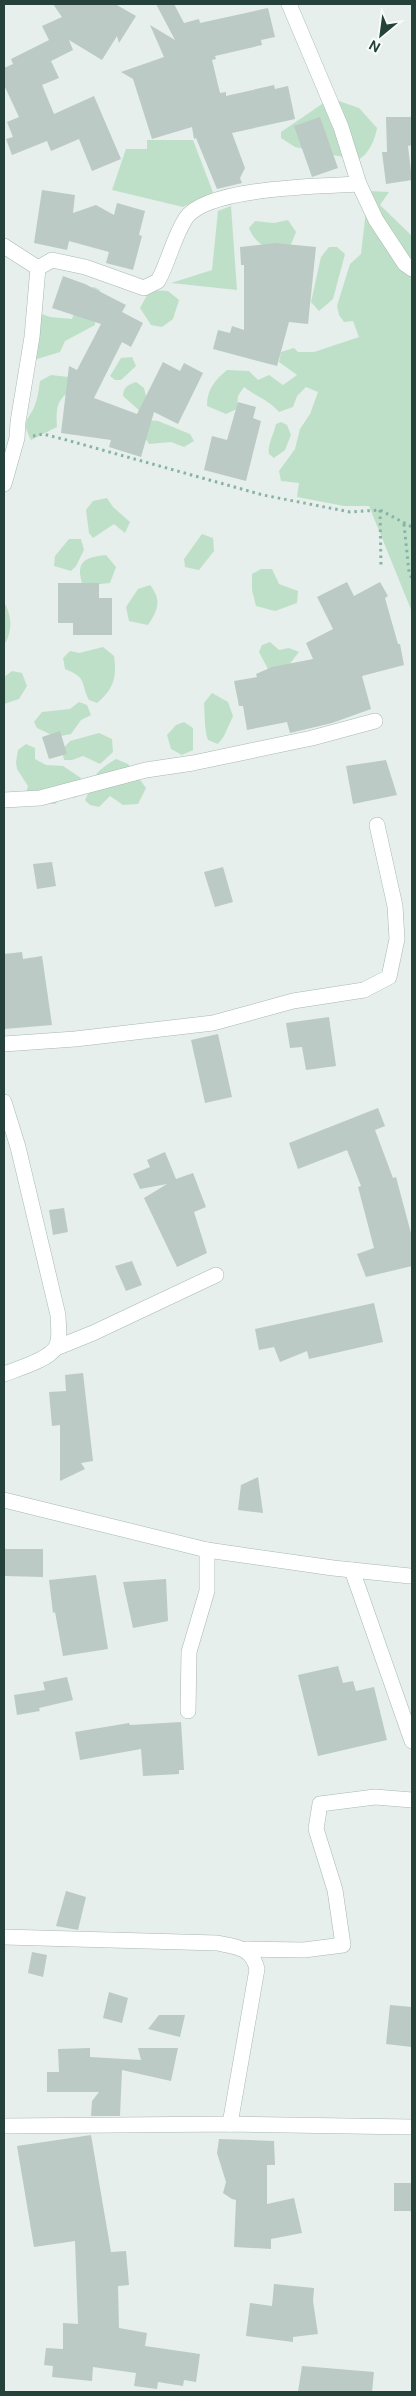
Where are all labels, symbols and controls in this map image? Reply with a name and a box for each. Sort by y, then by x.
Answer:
north arrow [356,10,406,60]
text: N [366,36,384,57]

